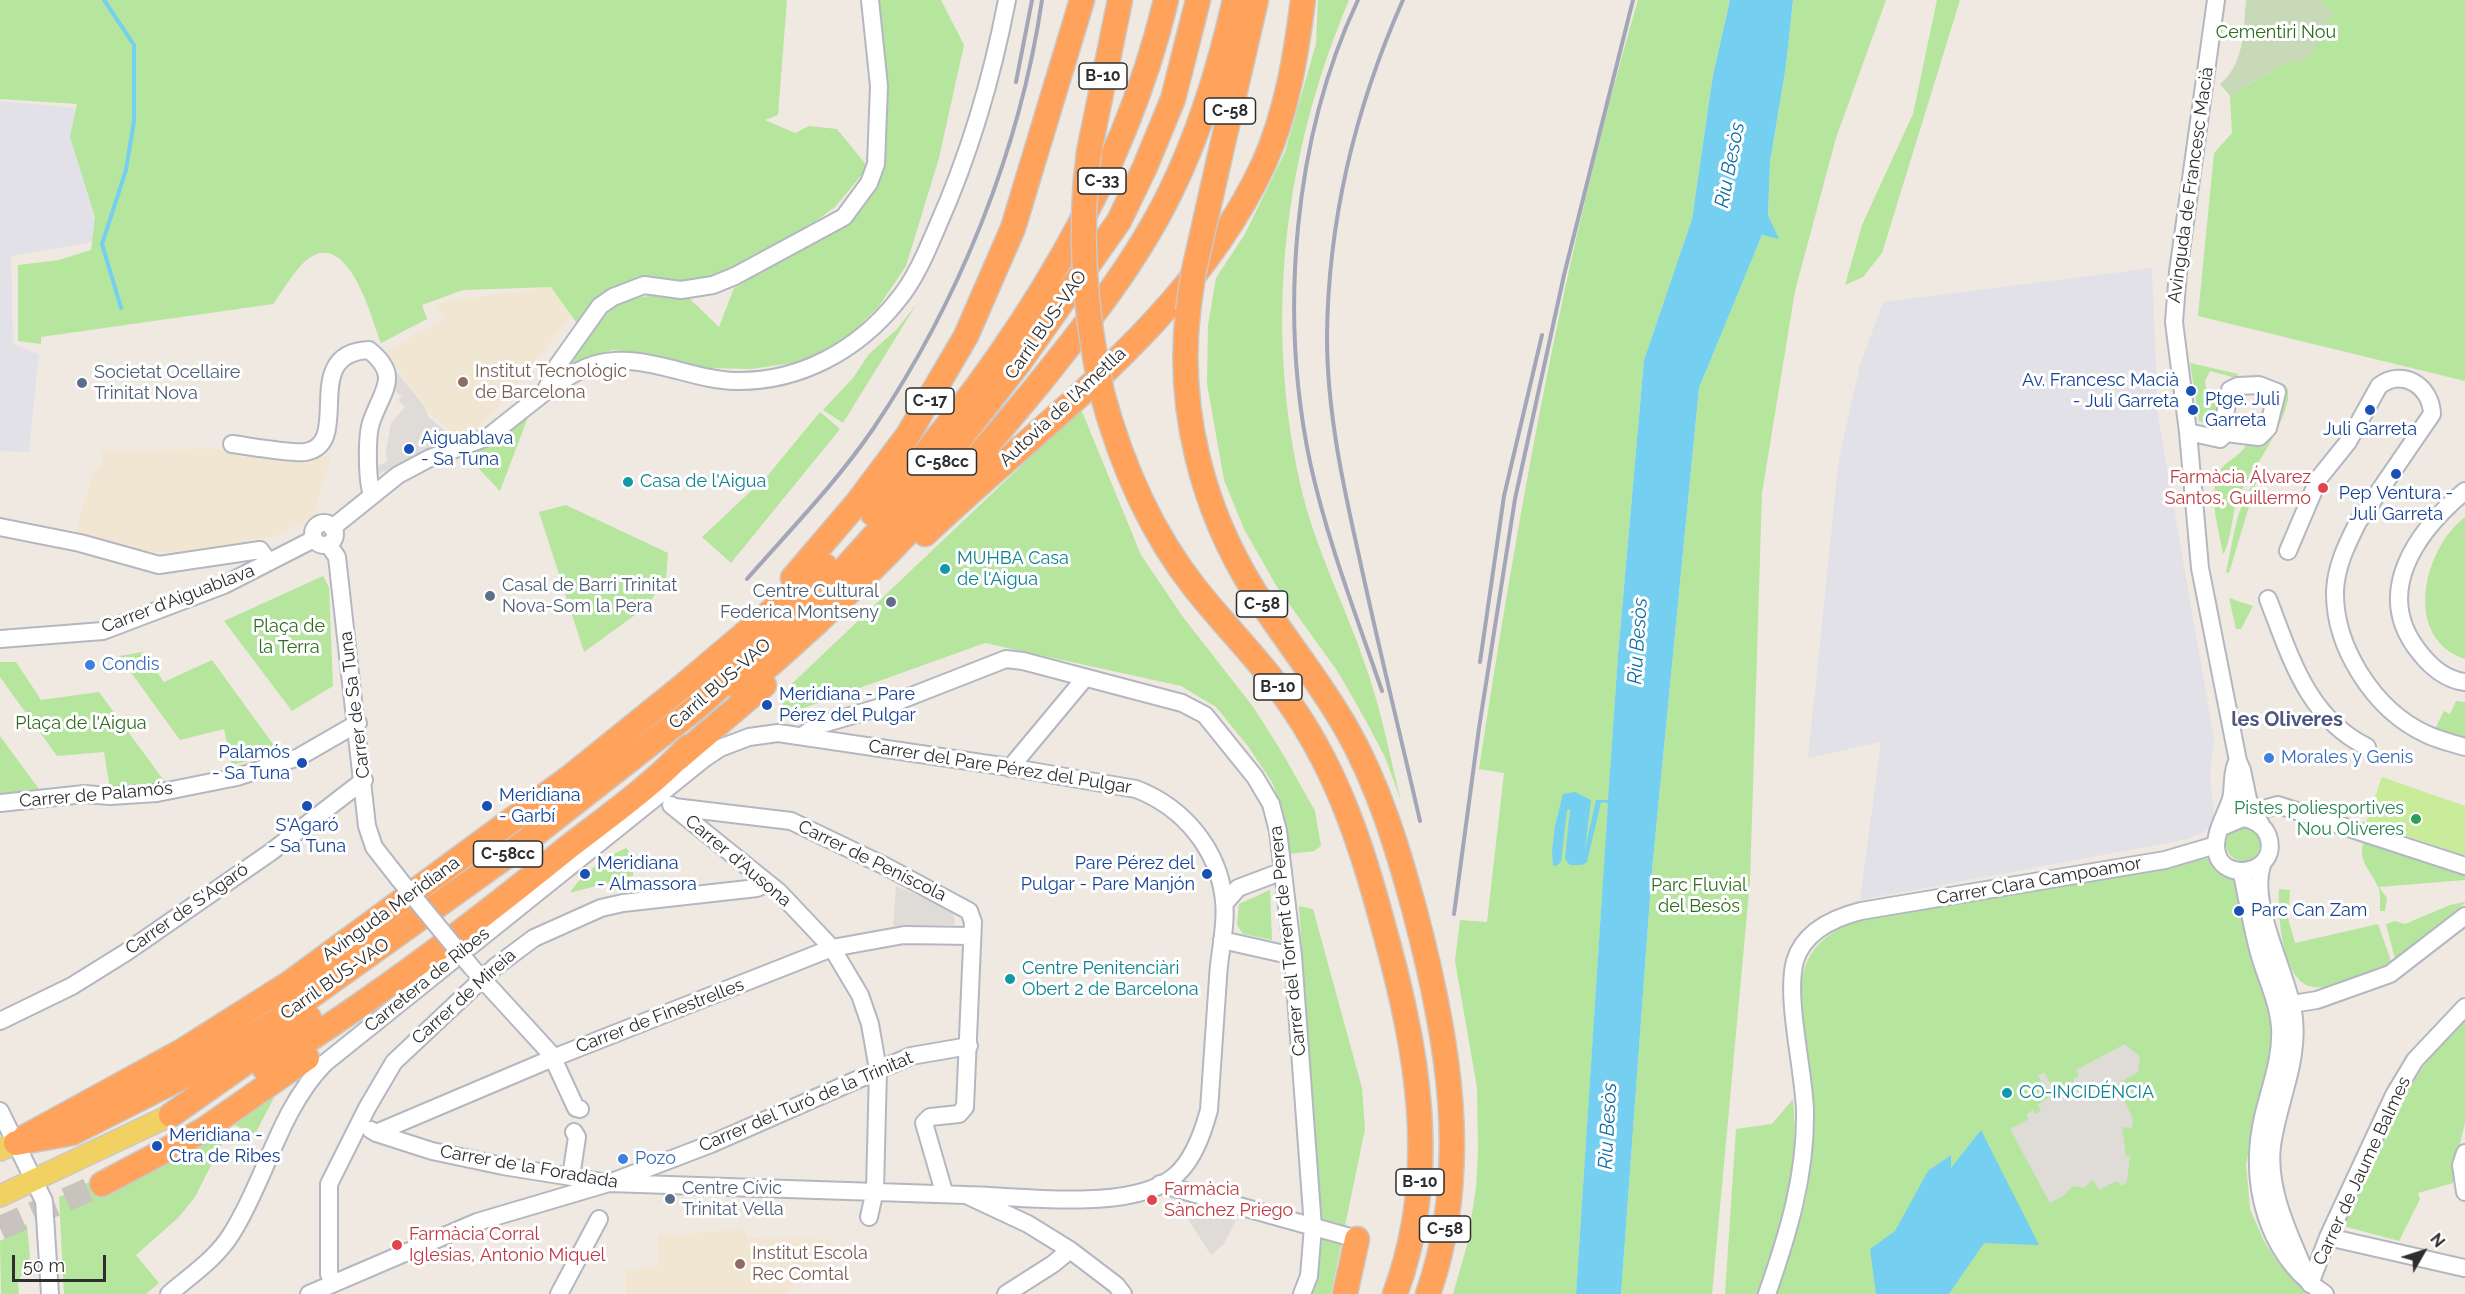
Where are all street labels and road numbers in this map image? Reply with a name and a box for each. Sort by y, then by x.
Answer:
road number: B-10 [1079,63,1127,89]
street label: Avinguda de Francesc Macià [2164,65,2218,305]
road number: C-58 [1204,98,1256,124]
road number: C-33 [1078,168,1126,194]
street label: Carril BUS-VAO [1000,266,1092,384]
street label: Autovia de l'Ametlla [995,343,1131,471]
road number: C-17 [906,388,954,414]
road number: C-58cc [908,449,976,475]
street label: Carrer d'Aiguablava [99,560,257,638]
road number: C-58 [1236,591,1288,617]
street label: Carrer de Sa Tuna [335,630,375,780]
street label: Carril BUS-VAO [665,634,775,734]
road number: B-10 [1254,674,1302,700]
street label: Carrer del Pare Pérez del Pulgar [867,736,1133,798]
street label: Carrer de Palamós [18,778,174,812]
street label: Carrer d'Ausona [681,810,795,912]
street label: Carrer de Peníscola [794,816,950,906]
street label: Carrer del Torrent de Perera [1265,825,1311,1057]
road number: C-58cc [474,841,542,867]
street label: Avinguda Meridiana [318,852,464,966]
street label: Carrer Clara Campoamor [1935,852,2143,910]
street label: Carrer de S'Agaró [121,859,253,959]
street label: Carretera de Ribes [360,923,494,1037]
street label: Carril BUS-VAO [276,933,394,1025]
street label: Carrer de Mireia [408,945,520,1049]
street label: Carrer de Finestrelles [573,974,747,1058]
street label: Carrer del Turó de la Trinitat [696,1047,916,1157]
street label: Carrer de Jaume Balmes [2309,1073,2415,1269]
street label: Carrer de la Foradada [438,1141,620,1193]
road number: B-10 [1396,1169,1444,1195]
road number: C-58 [1420,1216,1470,1242]

